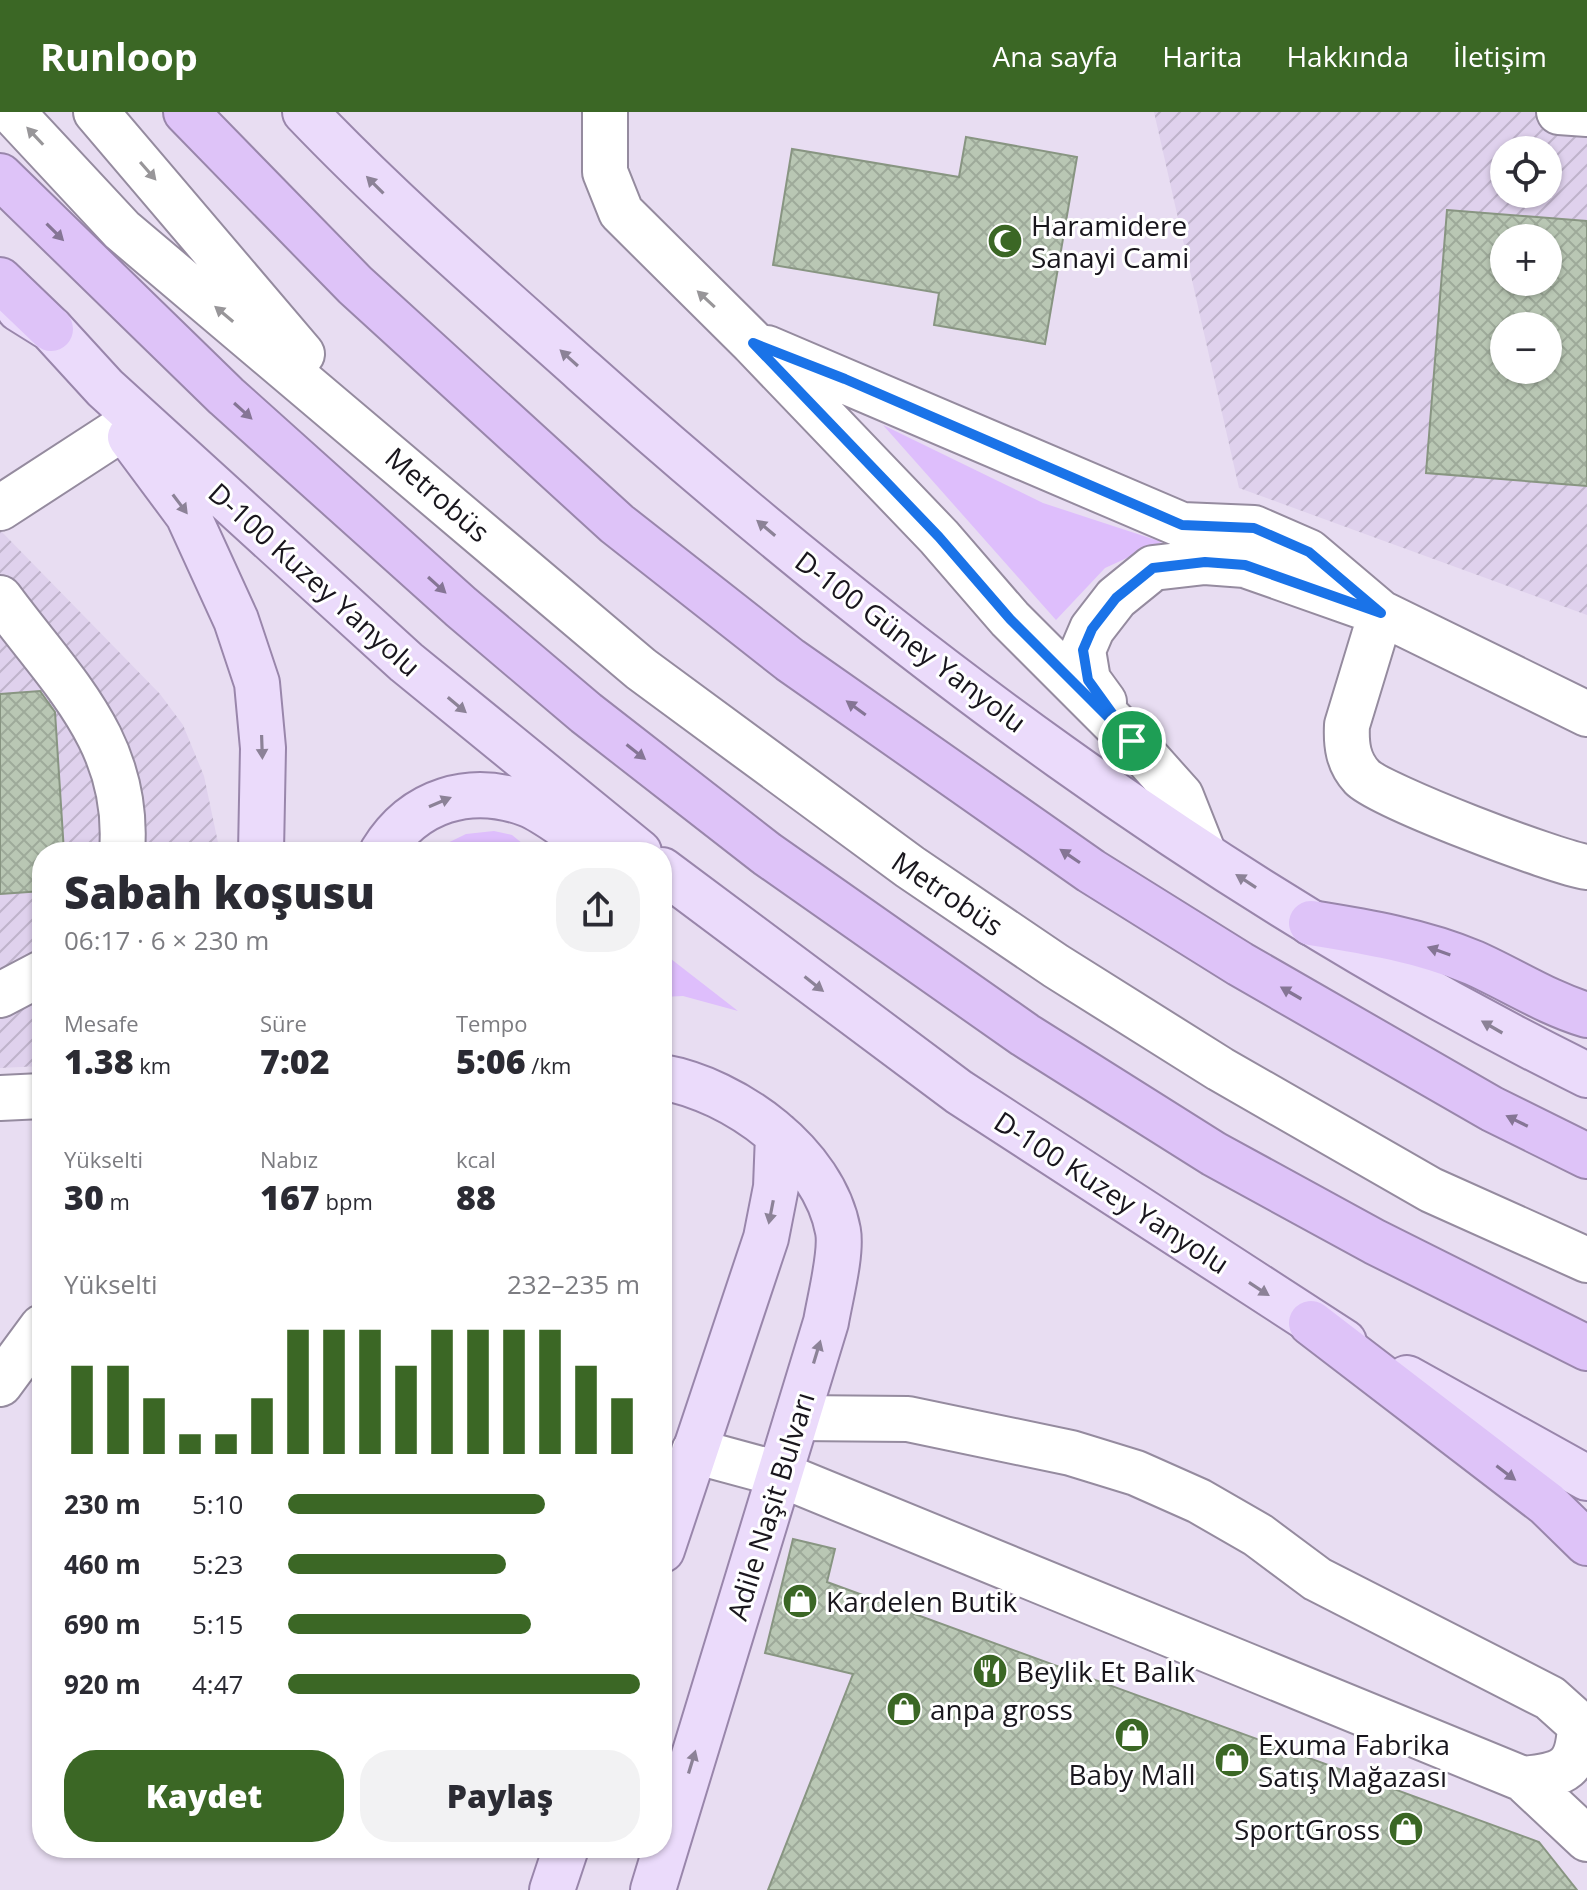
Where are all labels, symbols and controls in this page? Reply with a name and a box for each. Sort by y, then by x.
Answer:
text: Runloop [40,30,198,82]
text: Ana sayfa [993,37,1118,75]
text: Harita [1162,37,1242,75]
text: Hakkında [1286,37,1409,75]
text: İletişim [1453,37,1547,75]
one-way arrow [26,127,44,146]
map controls [1490,136,1562,384]
button: locate [1490,136,1562,208]
one-way arrow [139,160,156,180]
one-way arrow [366,176,385,195]
place label: Haramidere Sanayi Cami [1031,206,1189,276]
one-way arrow [45,222,64,241]
mosque icon: Haramidere Sanayi Cami [986,222,1024,260]
button: + [1490,224,1562,296]
one-way arrow [697,290,716,308]
one-way arrow [214,306,234,323]
button: − [1490,312,1562,384]
one-way arrow [559,350,578,368]
one-way arrow [232,402,252,419]
street label: Metrobüs [378,438,498,550]
street label: D-100 Kuzey Yanyolu [201,474,429,684]
one-way arrow [172,493,188,515]
one-way arrow [756,520,776,537]
street label: D-100 Güney Yanyolu [788,542,1034,740]
one-way arrow [427,575,446,593]
one-way arrow [447,696,467,713]
one-way arrow [846,701,867,716]
pin [1098,707,1166,775]
icon: arrive [1110,719,1154,763]
one-way arrow [256,735,269,760]
one-way arrow [626,743,646,759]
one-way arrow [428,796,452,809]
street label: Metrobüs [885,842,1011,944]
one-way arrow [1059,849,1080,864]
text: Sabah koşusu [64,862,375,922]
button: share [556,868,640,952]
one-way arrow [1235,873,1256,888]
text: 06:17 · 6 × 230 m [64,922,269,958]
one-way arrow [1426,945,1450,957]
one-way arrow [804,975,824,991]
one-way arrow [1280,986,1302,1000]
text: Mesafe [64,1008,139,1038]
text: Süre [260,1008,307,1038]
text: Tempo [456,1008,528,1038]
one-way arrow [1481,1020,1504,1034]
text: 1.38 [64,1038,134,1084]
text: 7:02 [260,1038,330,1084]
text: 5:06 [456,1038,526,1084]
text: km [134,1050,171,1080]
text: /km [526,1050,571,1080]
street label: D-100 Kuzey Yanyolu [987,1102,1237,1282]
one-way arrow [1506,1115,1529,1128]
text: Yükselti [64,1144,143,1174]
text: Nabız [260,1144,318,1174]
text: kcal [456,1144,496,1174]
text: 30 [64,1174,104,1220]
text: 167 [260,1174,320,1220]
text: 88 [456,1174,496,1220]
text: m [104,1186,130,1216]
text: bpm [320,1186,373,1216]
one-way arrow [765,1200,777,1225]
text: Yükselti [64,1266,158,1302]
text: 232–235 m [507,1266,640,1302]
one-way arrow [1249,1281,1270,1296]
one-way arrow [811,1340,824,1364]
street label: Adile Naşit Bulvarı [717,1387,823,1625]
one-way arrow [1496,1464,1516,1480]
text: 230 m [64,1486,141,1522]
text: 5:10 [192,1486,243,1522]
text: 460 m [64,1546,141,1582]
text: 5:23 [192,1546,243,1582]
shop icon: Kardelen Butik [781,1582,819,1620]
place label: Kardelen Butik [826,1582,1018,1620]
text: 690 m [64,1606,141,1642]
text: 5:15 [192,1606,243,1642]
restaurant icon: Beylik Et Balık [971,1652,1009,1690]
place label: Beylik Et Balık [1016,1652,1196,1690]
text: 920 m [64,1666,141,1702]
text: 4:47 [192,1666,243,1702]
shop icon: anpa gross [885,1690,923,1728]
place label: anpa gross [930,1690,1073,1728]
shop icon: Baby Mall [1113,1716,1151,1754]
place label: Exuma Fabrika Satış Mağazası [1258,1725,1450,1795]
shop icon: Exuma Fabrika Satış Mağazası [1213,1741,1251,1779]
one-way arrow [686,1749,699,1773]
button: Kaydet [64,1750,344,1842]
button: Paylaş [360,1750,640,1842]
place label: Baby Mall [1069,1755,1195,1793]
place label: SportGross [1234,1810,1380,1848]
shop icon: SportGross [1387,1810,1425,1848]

